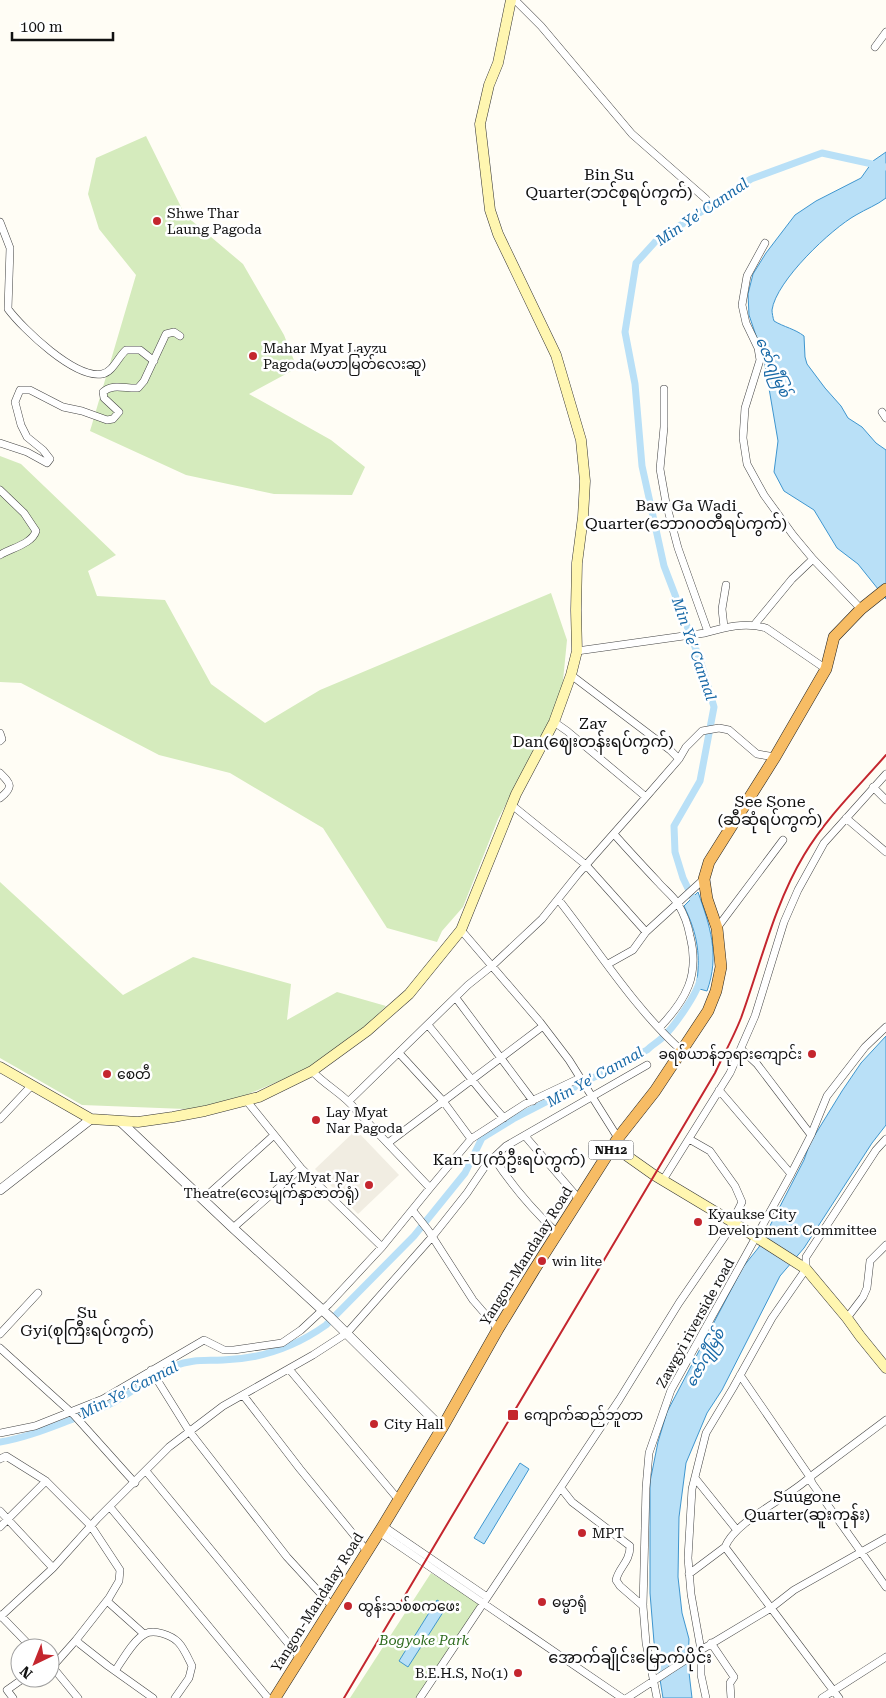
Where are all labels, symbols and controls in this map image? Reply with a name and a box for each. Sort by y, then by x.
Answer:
scale bar [12,10,114,42]
text: 100 m [20,18,63,36]
district label: Bin Su Quarter(ဘင်စုရပ်ကွက်) [526,165,692,207]
water label: Min Ye' Cannal [652,174,752,250]
place label: Shwe Thar Laung Pagoda [167,205,262,237]
marker: Shwe Thar Laung Pagoda [151,215,163,227]
water label: ဇော်ဂျီမြစ် [749,333,797,402]
place label: Mahar Myat Layzu Pagoda(မဟာမြတ်လေးဆူ) [263,340,426,376]
marker: Mahar Myat Layzu Pagoda(မဟာမြတ်လေးဆူ) [247,350,259,362]
district label: Baw Ga Wadi Quarter(ဘောဂ၀တီရပ်ကွက်) [585,496,787,537]
water label: Min Ye' Cannal [668,594,720,703]
district label: Zay Dan(ဈေးတန်းရပ်ကွက်) [512,714,674,755]
district label: See Sone (ဆီဆုံရပ်ကွက်) [718,792,822,834]
water label: Min Ye' Cannal [543,1043,647,1111]
place label: ခရစ်ယာန်ဘုရားကျောင်း [658,1044,802,1066]
marker: ခရစ်ယာန်ဘုရားကျောင်း [806,1048,818,1060]
place label: စေတီ [117,1064,151,1082]
marker: စေတီ [101,1068,113,1080]
place label: Lay Myat Nar Pagoda [326,1104,403,1136]
marker: Lay Myat Nar Pagoda [310,1114,322,1126]
road number: NH12 [588,1140,634,1160]
district label: Kan-U(ကံဦးရပ်ကွက်) [433,1148,585,1173]
place label: Lay Myat Nar Theatre(လေးမျက်နှာဇာတ်ရုံ) [183,1169,359,1205]
marker: Lay Myat Nar Theatre(လေးမျက်နှာဇာတ်ရုံ) [363,1179,375,1191]
street label: Yangon-Mandalay Road [477,1184,575,1328]
place label: Kyaukse City Development Committee [708,1206,877,1238]
marker: Kyaukse City Development Committee [692,1216,704,1228]
place label: win lite [552,1253,602,1269]
marker: win lite [536,1255,548,1267]
street label: Zawgyi riverside road [653,1256,737,1390]
district label: Su Gyi(စုကြီးရပ်ကွက်) [20,1303,154,1345]
water label: ဇော်ဂျီမြစ် [680,1323,732,1392]
water label: Min Ye' Cannal [76,1357,181,1423]
place label: ကျောက်ဆည်ဘူတာ [524,1405,643,1427]
marker: ကျောက်ဆည်ဘူတာ [506,1408,520,1422]
place label: City Hall [384,1416,444,1432]
marker: City Hall [368,1418,380,1430]
district label: Suugone Quarter(ဆူးကုန်း) [744,1487,870,1529]
place label: MPT [592,1525,624,1541]
marker: MPT [576,1527,588,1539]
street label: Yangon-Mandalay Road [268,1530,366,1674]
place label: ဓမ္မာရုံ [552,1594,587,1614]
place label: ထွန်းသစ်စကဖေး [358,1596,460,1618]
marker: ဓမ္မာရုံ [536,1596,548,1608]
marker: ထွန်းသစ်စကဖေး [342,1600,354,1612]
park label: Bogyoke Park [378,1632,469,1648]
north arrow [10,1638,60,1688]
district label: အောက်ချိုင်းမြောက်ပိုင်း [548,1646,712,1672]
text: N [17,1663,36,1682]
place label: B.E.H.S, No(1) [415,1665,508,1681]
marker: B.E.H.S, No(1) [512,1667,524,1679]

